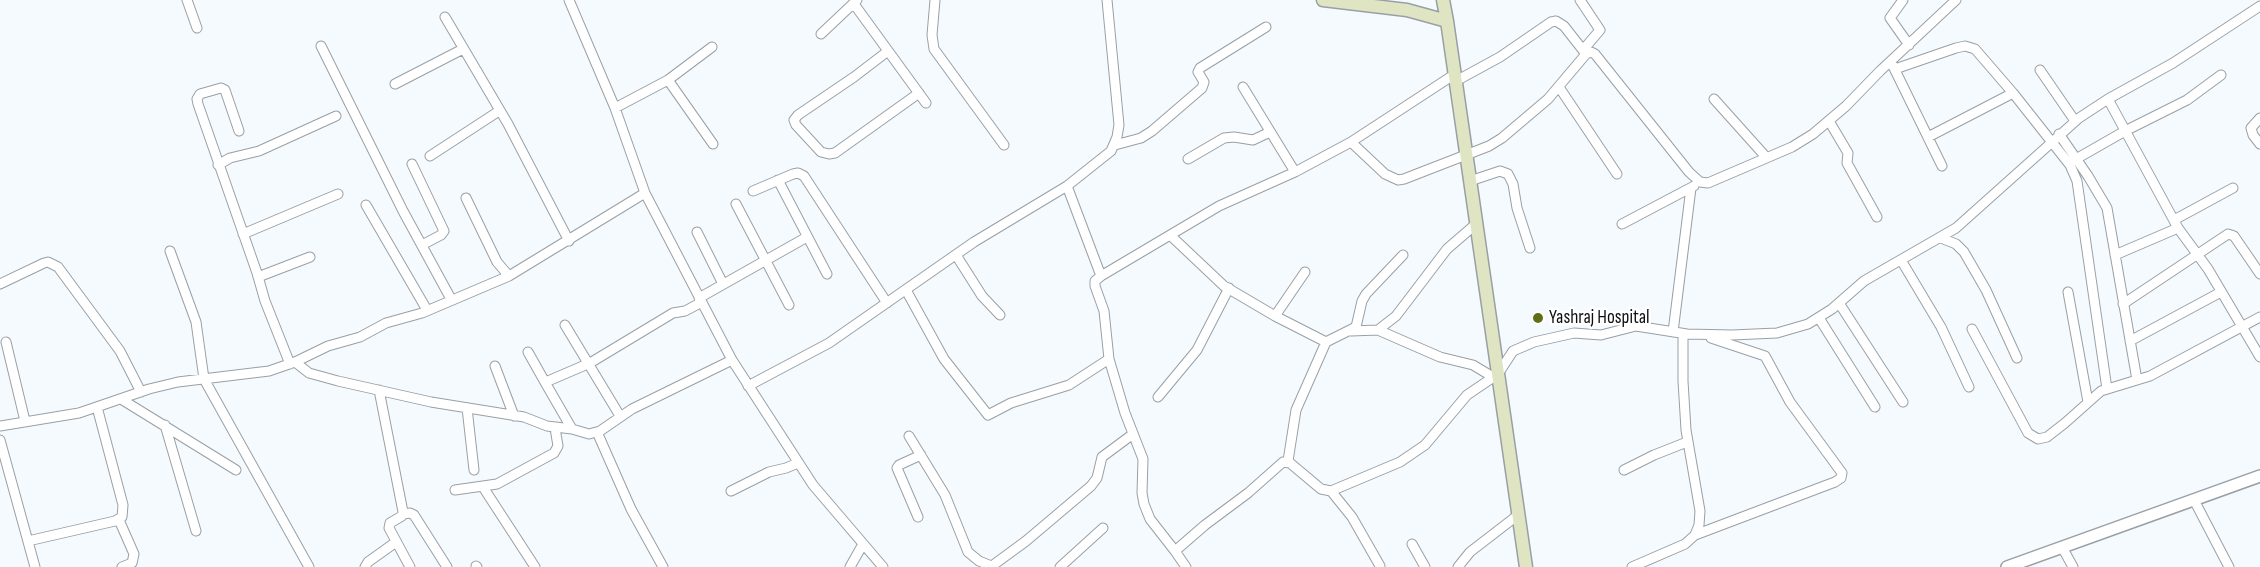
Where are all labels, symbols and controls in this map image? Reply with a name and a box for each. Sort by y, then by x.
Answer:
place label: Yashraj Hospital [1549,307,1650,329]
marker: Yashraj Hospital [1531,311,1545,325]

